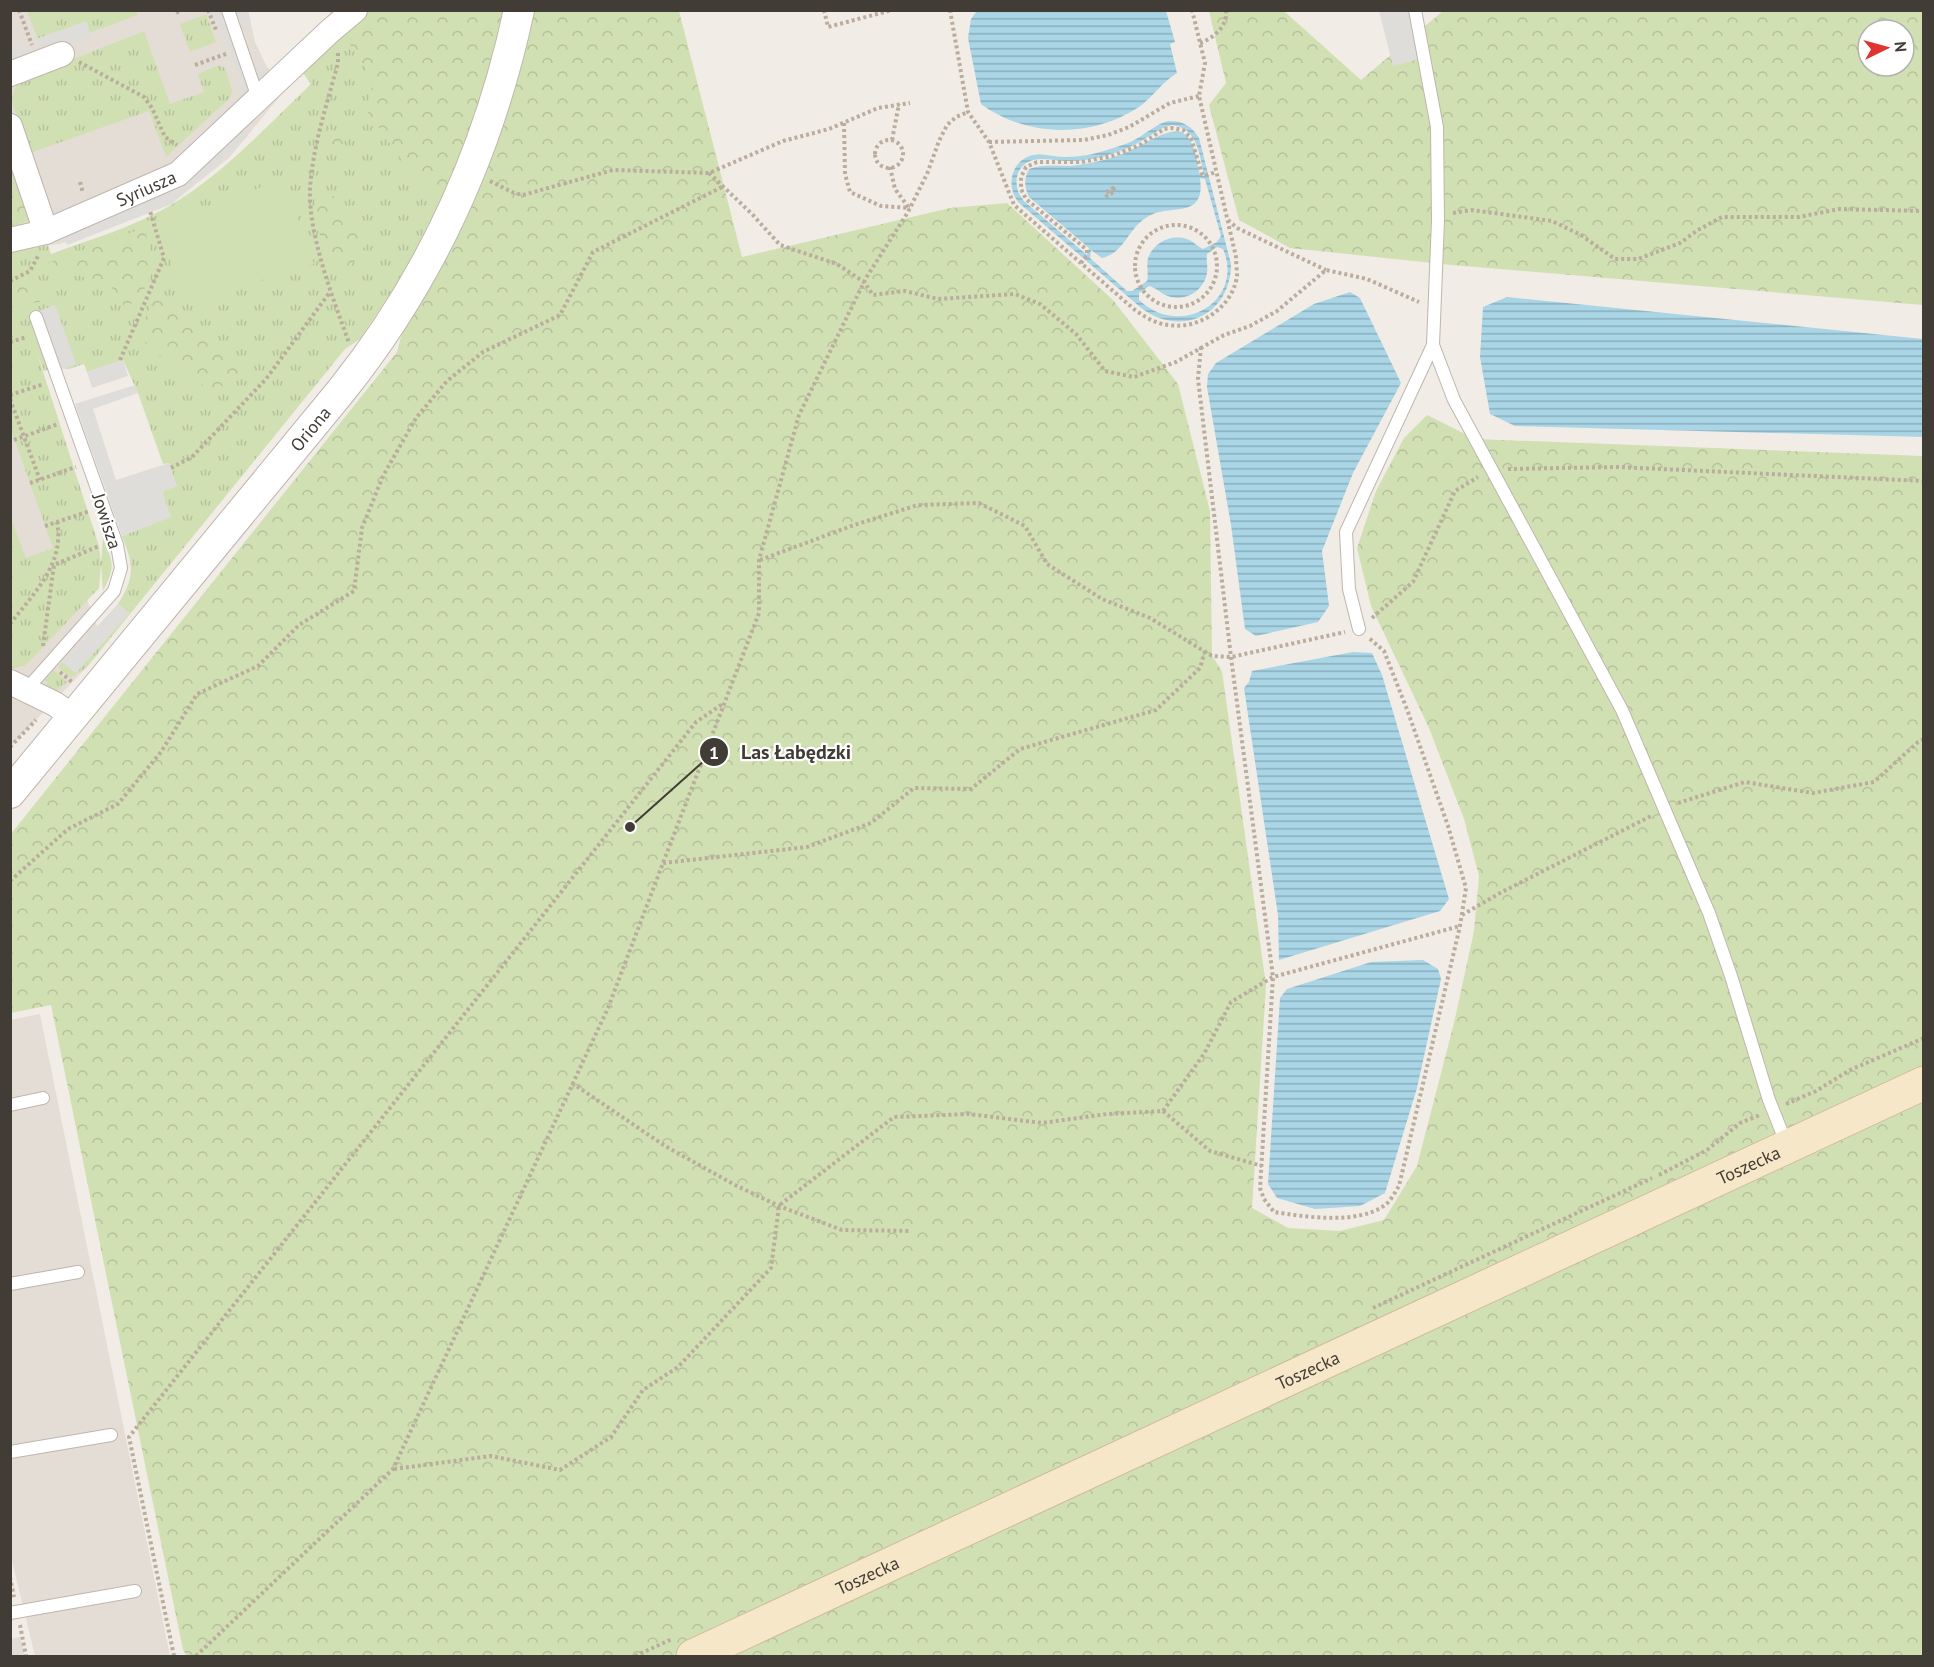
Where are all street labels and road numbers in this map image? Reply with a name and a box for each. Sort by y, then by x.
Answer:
street label: Syriusza [112,165,179,211]
street label: Oriona [285,401,335,456]
street label: Jowisza [87,489,127,552]
street label: Toszecka [1713,1140,1784,1189]
street label: Toszecka [1272,1345,1343,1395]
street label: Toszecka [832,1550,902,1600]

